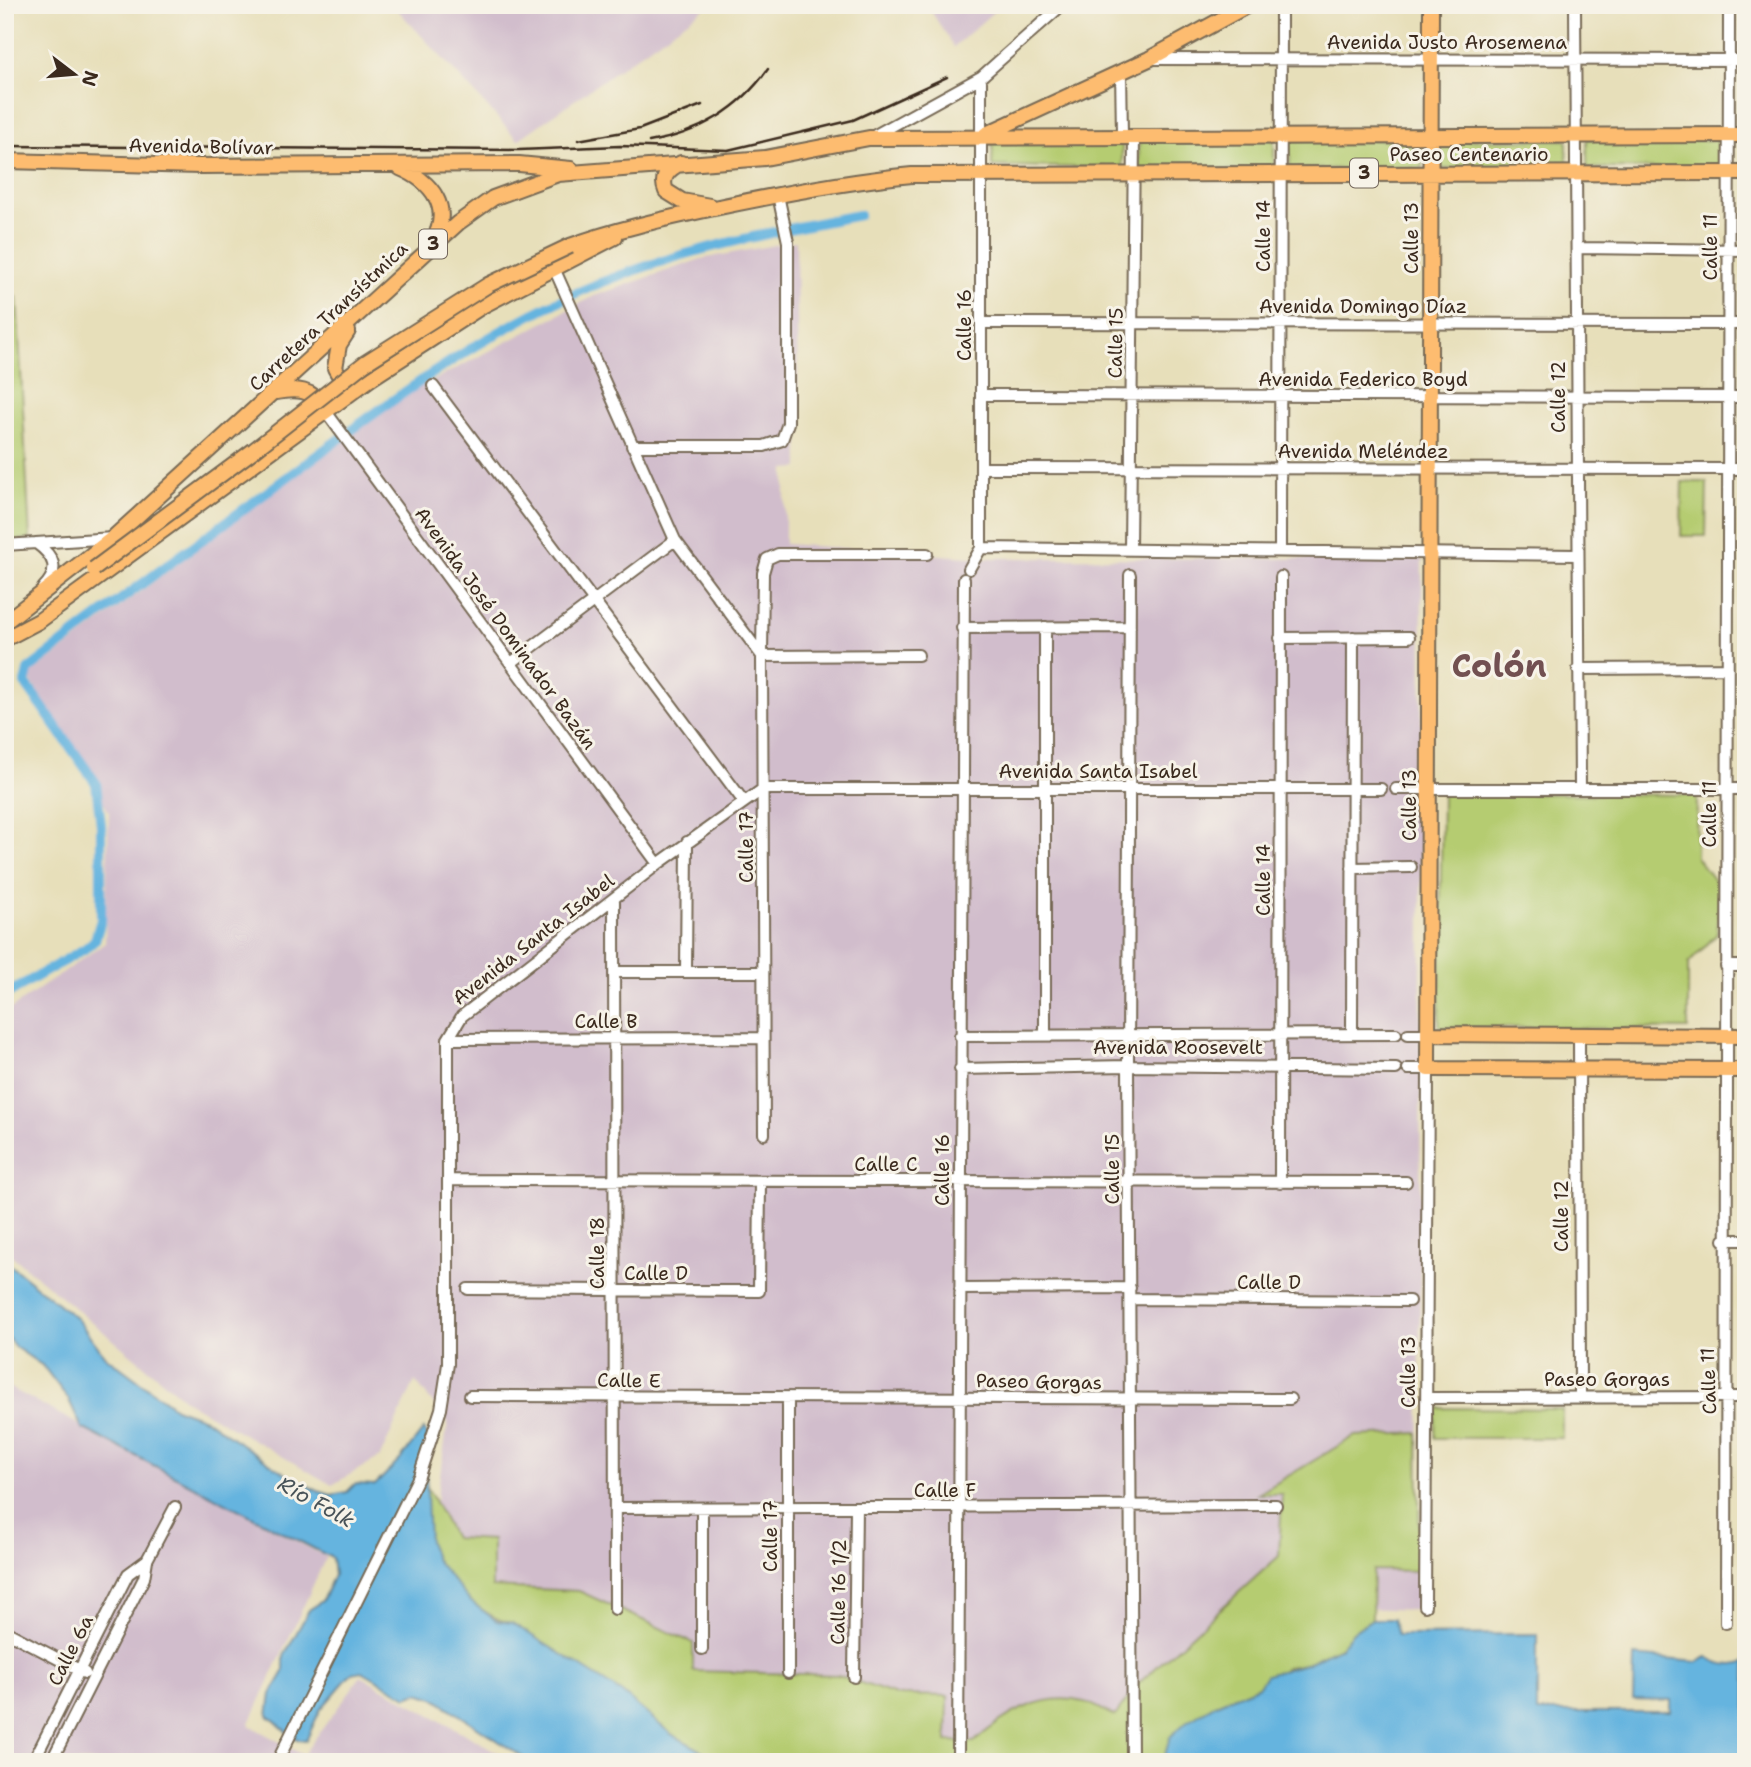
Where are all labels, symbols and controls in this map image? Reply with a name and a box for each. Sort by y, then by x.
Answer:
street label: Avenida Justo Arosemena [1327,30,1567,55]
north arrow [38,38,108,108]
text: N [76,68,104,89]
street label: Avenida Bolívar [128,133,273,160]
street label: Paseo Centenario [1389,142,1549,167]
road number: 3 [1350,158,1378,188]
street label: Calle 14 [1251,200,1276,272]
street label: Calle 13 [1399,202,1424,274]
street label: Calle 11 [1698,214,1723,280]
road number: 3 [419,230,447,258]
street label: Carretera Transístmica [244,236,413,397]
street label: Calle 16 [952,289,977,361]
street label: Avenida Domingo Díaz [1259,294,1467,319]
street label: Calle 15 [1102,307,1129,379]
street label: Calle 12 [1546,361,1571,433]
street label: Avenida Federico Boyd [1258,367,1468,392]
street label: Avenida Meléndez [1277,439,1449,464]
street label: Avenida José Dominador Bazán [409,502,602,755]
district label: Colón [1451,643,1547,688]
street label: Avenida Santa Isabel [998,759,1198,784]
street label: Calle 13 [1397,769,1422,841]
street label: Calle 11 [1697,781,1722,847]
street label: Calle 17 [734,811,759,883]
street label: Calle 14 [1251,844,1276,916]
street label: Avenida Santa Isabel [447,868,620,1011]
street label: Calle B [575,1009,637,1034]
street label: Avenida Roosevelt [1093,1035,1263,1060]
street label: Calle 16 [930,1134,955,1206]
street label: Calle 15 [1100,1134,1125,1204]
street label: Calle C [854,1152,918,1177]
street label: Calle 12 [1549,1180,1574,1252]
street label: Calle 18 [585,1217,610,1289]
street label: Calle D [624,1261,688,1286]
street label: Calle D [1237,1270,1301,1295]
street label: Calle 13 [1396,1336,1421,1408]
street label: Calle 11 [1695,1347,1722,1415]
street label: Calle E [597,1367,661,1394]
street label: Paseo Gorgas [1544,1367,1670,1392]
street label: Paseo Gorgas [976,1368,1102,1395]
water label: Río Folk [273,1470,359,1534]
street label: Calle F [914,1478,976,1503]
street label: Calle 17 [758,1500,783,1572]
street label: Calle 16 1/2 [825,1539,852,1645]
street label: Calle 6a [42,1610,99,1690]

